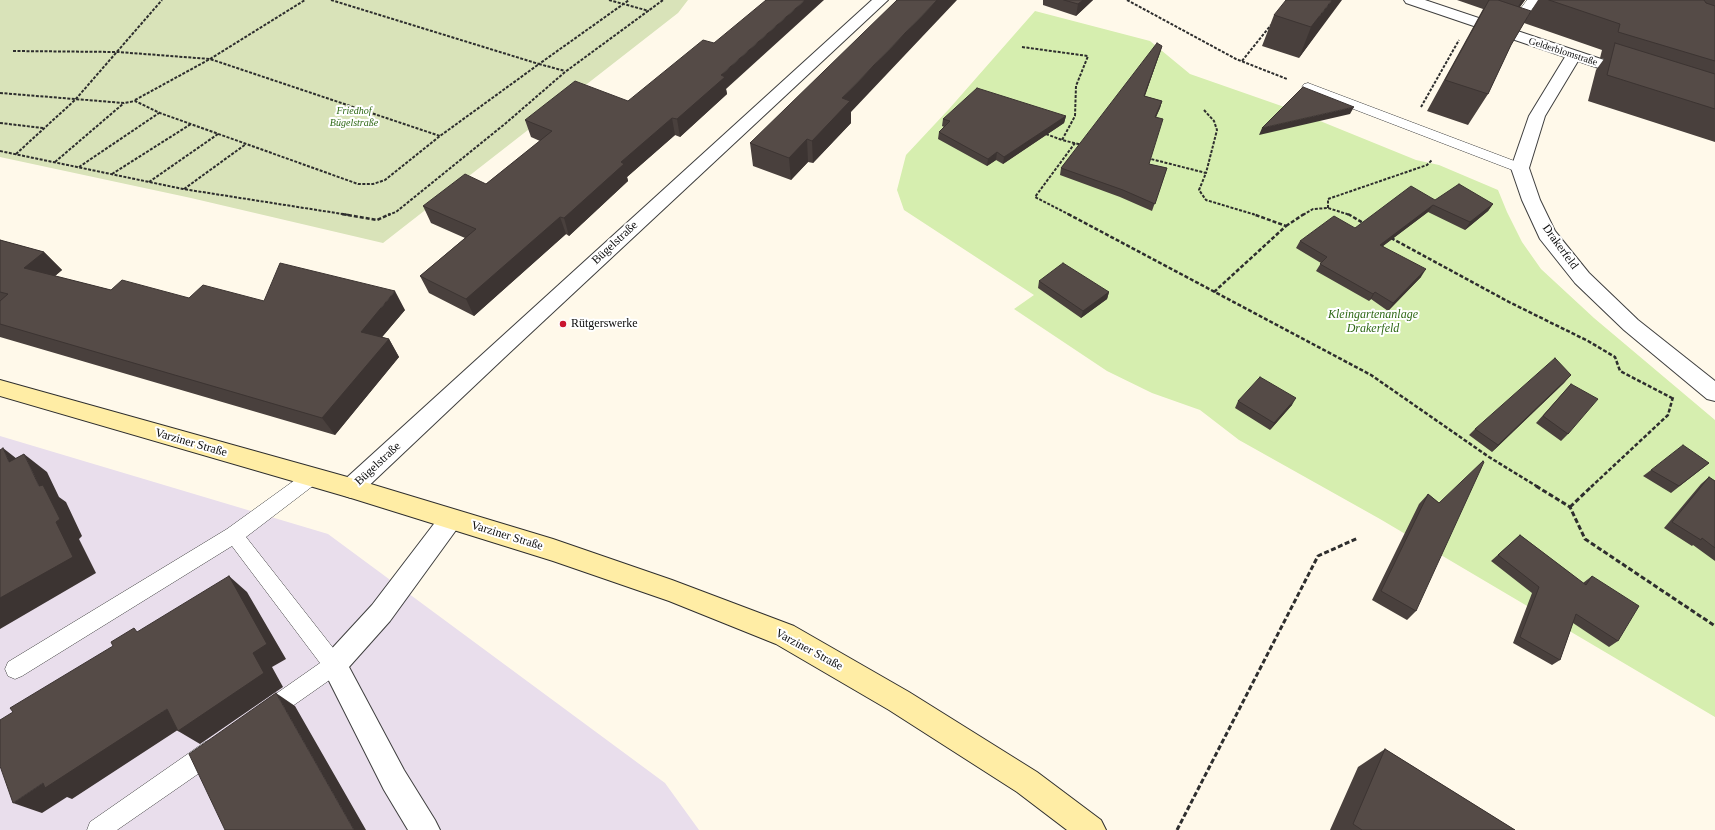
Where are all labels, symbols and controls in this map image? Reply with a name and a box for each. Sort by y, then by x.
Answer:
street label: Gelderblomstraße [1527,35,1599,69]
park label: Friedhof Bügelstraße [330,105,378,128]
street label: Bügelstraße [589,218,641,268]
street label: Drakerfeld [1539,222,1581,272]
park label: Kleingartenanlage Drakerfeld [1328,308,1418,336]
place label: Rütgerswerke [571,317,638,331]
marker: Rütgerswerke [558,319,568,329]
street label: Varziner Straße [153,426,229,460]
street label: Bügelstraße [352,439,404,489]
street label: Varziner Straße [469,518,545,554]
street label: Varziner Straße [773,626,845,674]

